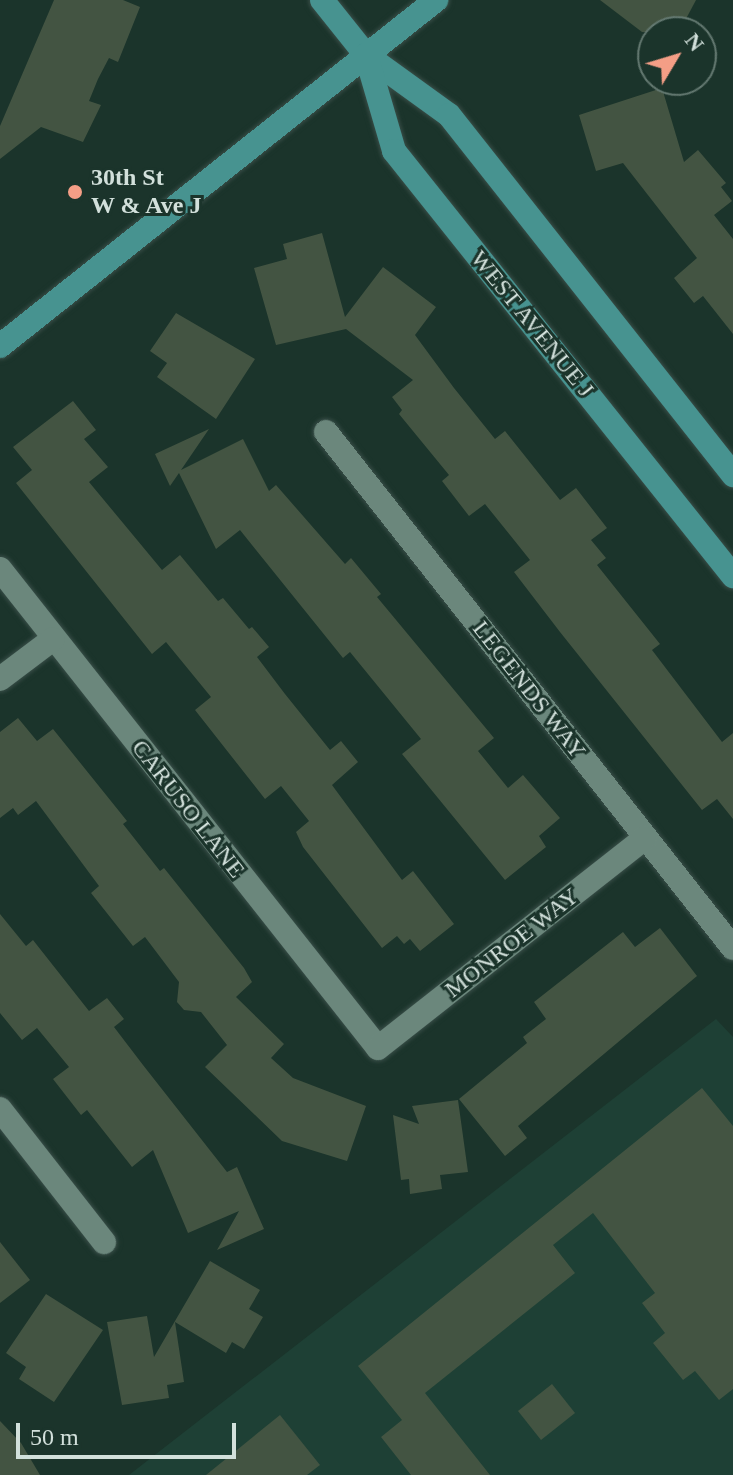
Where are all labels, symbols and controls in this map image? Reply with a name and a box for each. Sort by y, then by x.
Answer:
north arrow [637,16,717,96]
text: N [680,28,709,56]
place label: 30th St W & Ave J [91,164,203,220]
marker: 30th St W & Ave J [66,183,84,201]
street label: WEST AVENUE J [463,244,601,404]
street label: LEGENDS WAY [466,615,592,765]
street label: CARUSO LANE [125,734,251,884]
street label: MONROE WAY [439,882,585,1004]
scale bar [20,1407,240,1457]
text: 50 m [30,1424,79,1450]

